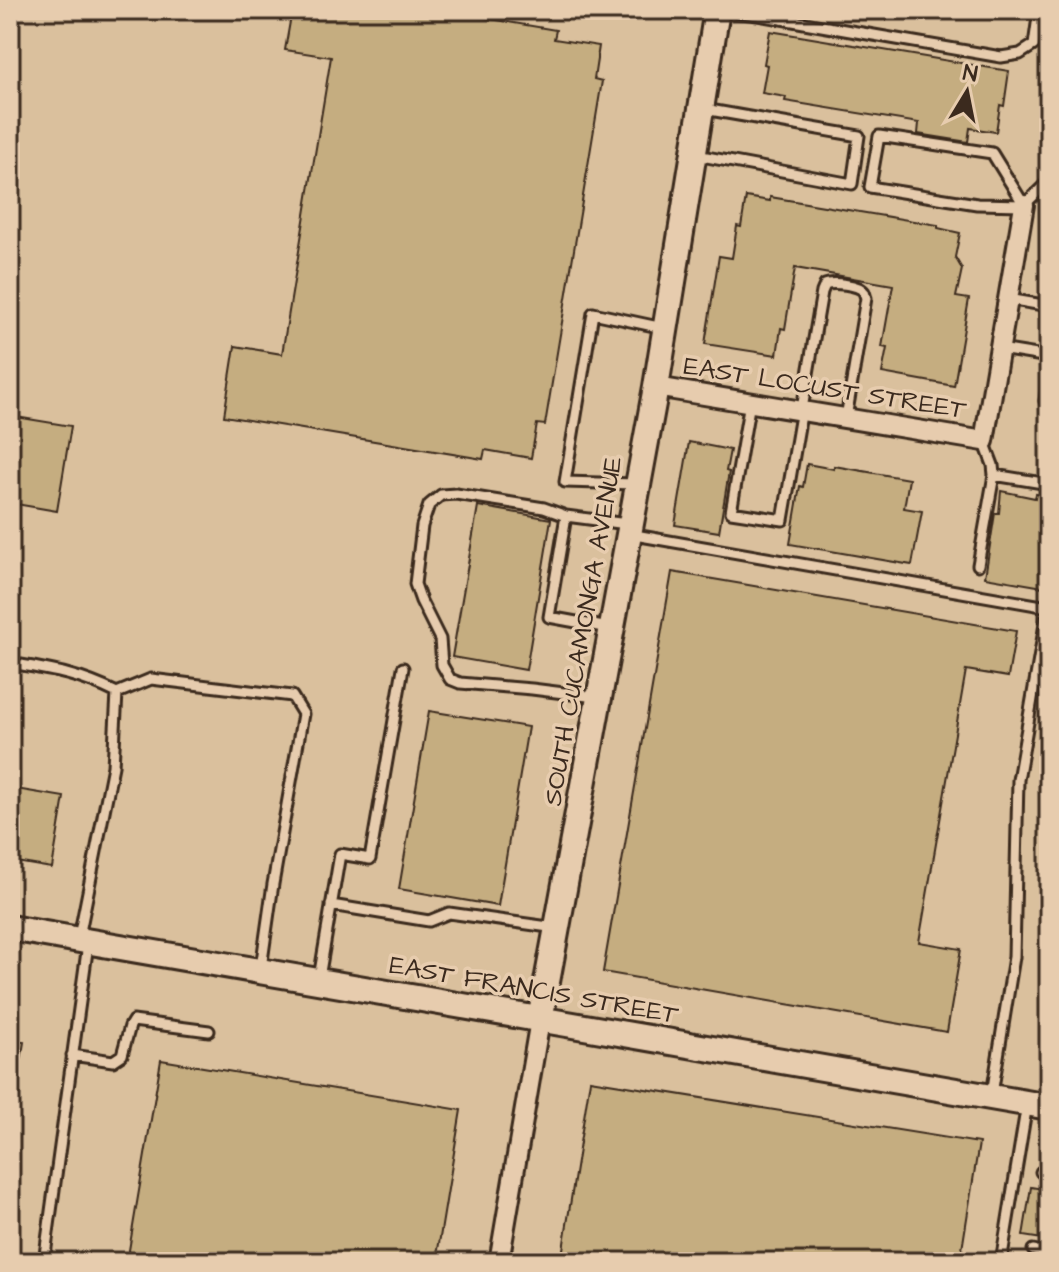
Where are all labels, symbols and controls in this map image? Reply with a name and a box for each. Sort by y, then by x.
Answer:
north arrow [927,52,1007,132]
text: N [961,57,980,90]
street label: EAST LOCUST STREET [681,348,970,428]
street label: SOUTH CUCAMONGA AVENUE [535,454,631,808]
street label: EAST FRANCIS STREET [387,947,682,1033]

